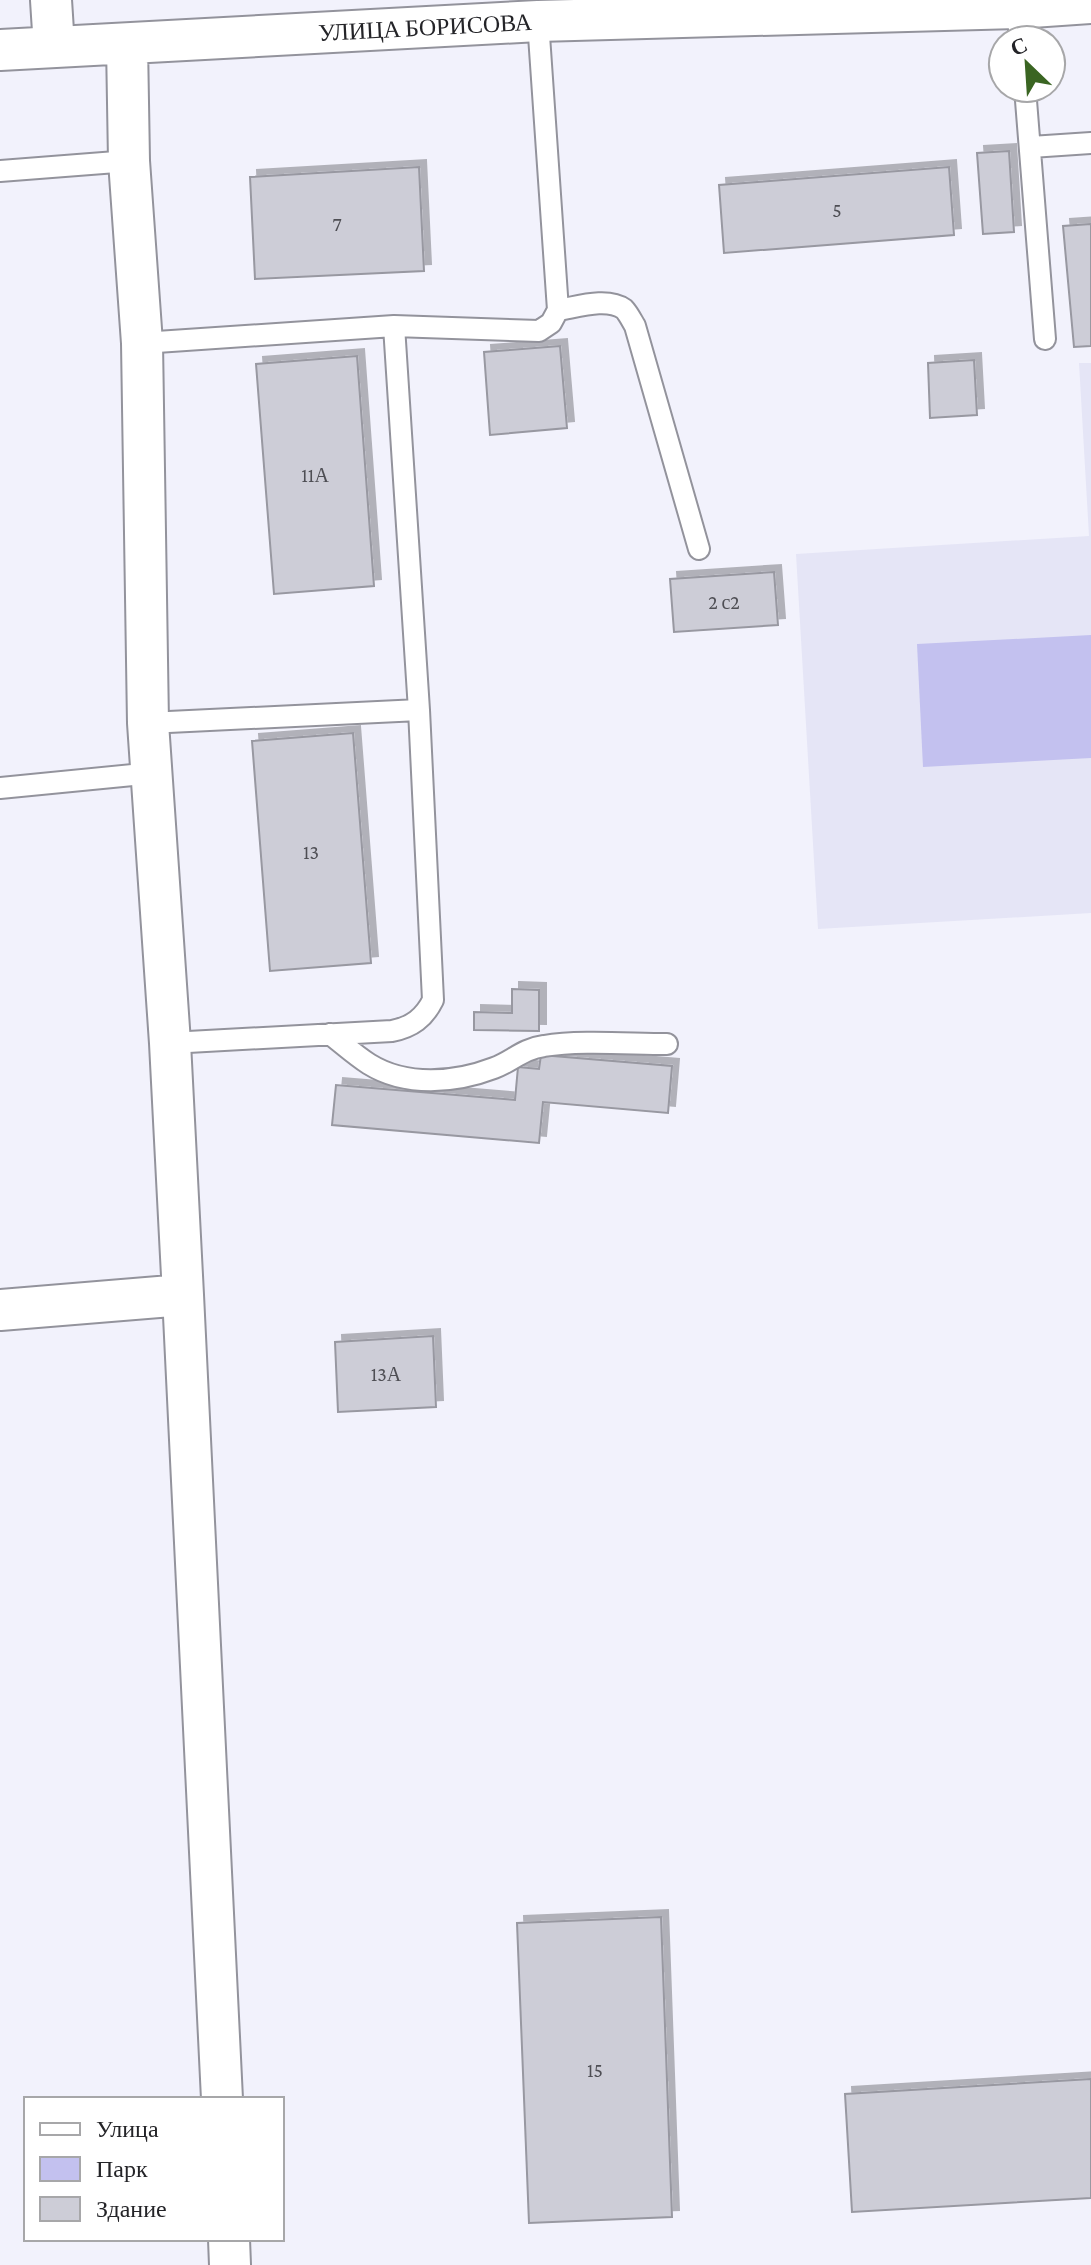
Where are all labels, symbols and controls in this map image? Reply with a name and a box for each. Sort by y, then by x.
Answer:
street label: УЛИЦА БОРИСОВА [318,8,533,46]
north arrow [987,24,1067,104]
text: С [1006,32,1031,61]
house number: 5 [832,199,842,221]
house number: 7 [332,213,342,235]
house number: 11А [301,464,329,486]
house number: 2 с2 [708,591,740,613]
house number: 13 [303,841,319,863]
house number: 13А [371,1363,402,1385]
house number: 15 [587,2059,603,2081]
legend [24,2097,284,2241]
text: Улица [96,2115,159,2142]
text: Парк [96,2155,148,2182]
text: Здание [96,2195,167,2222]

